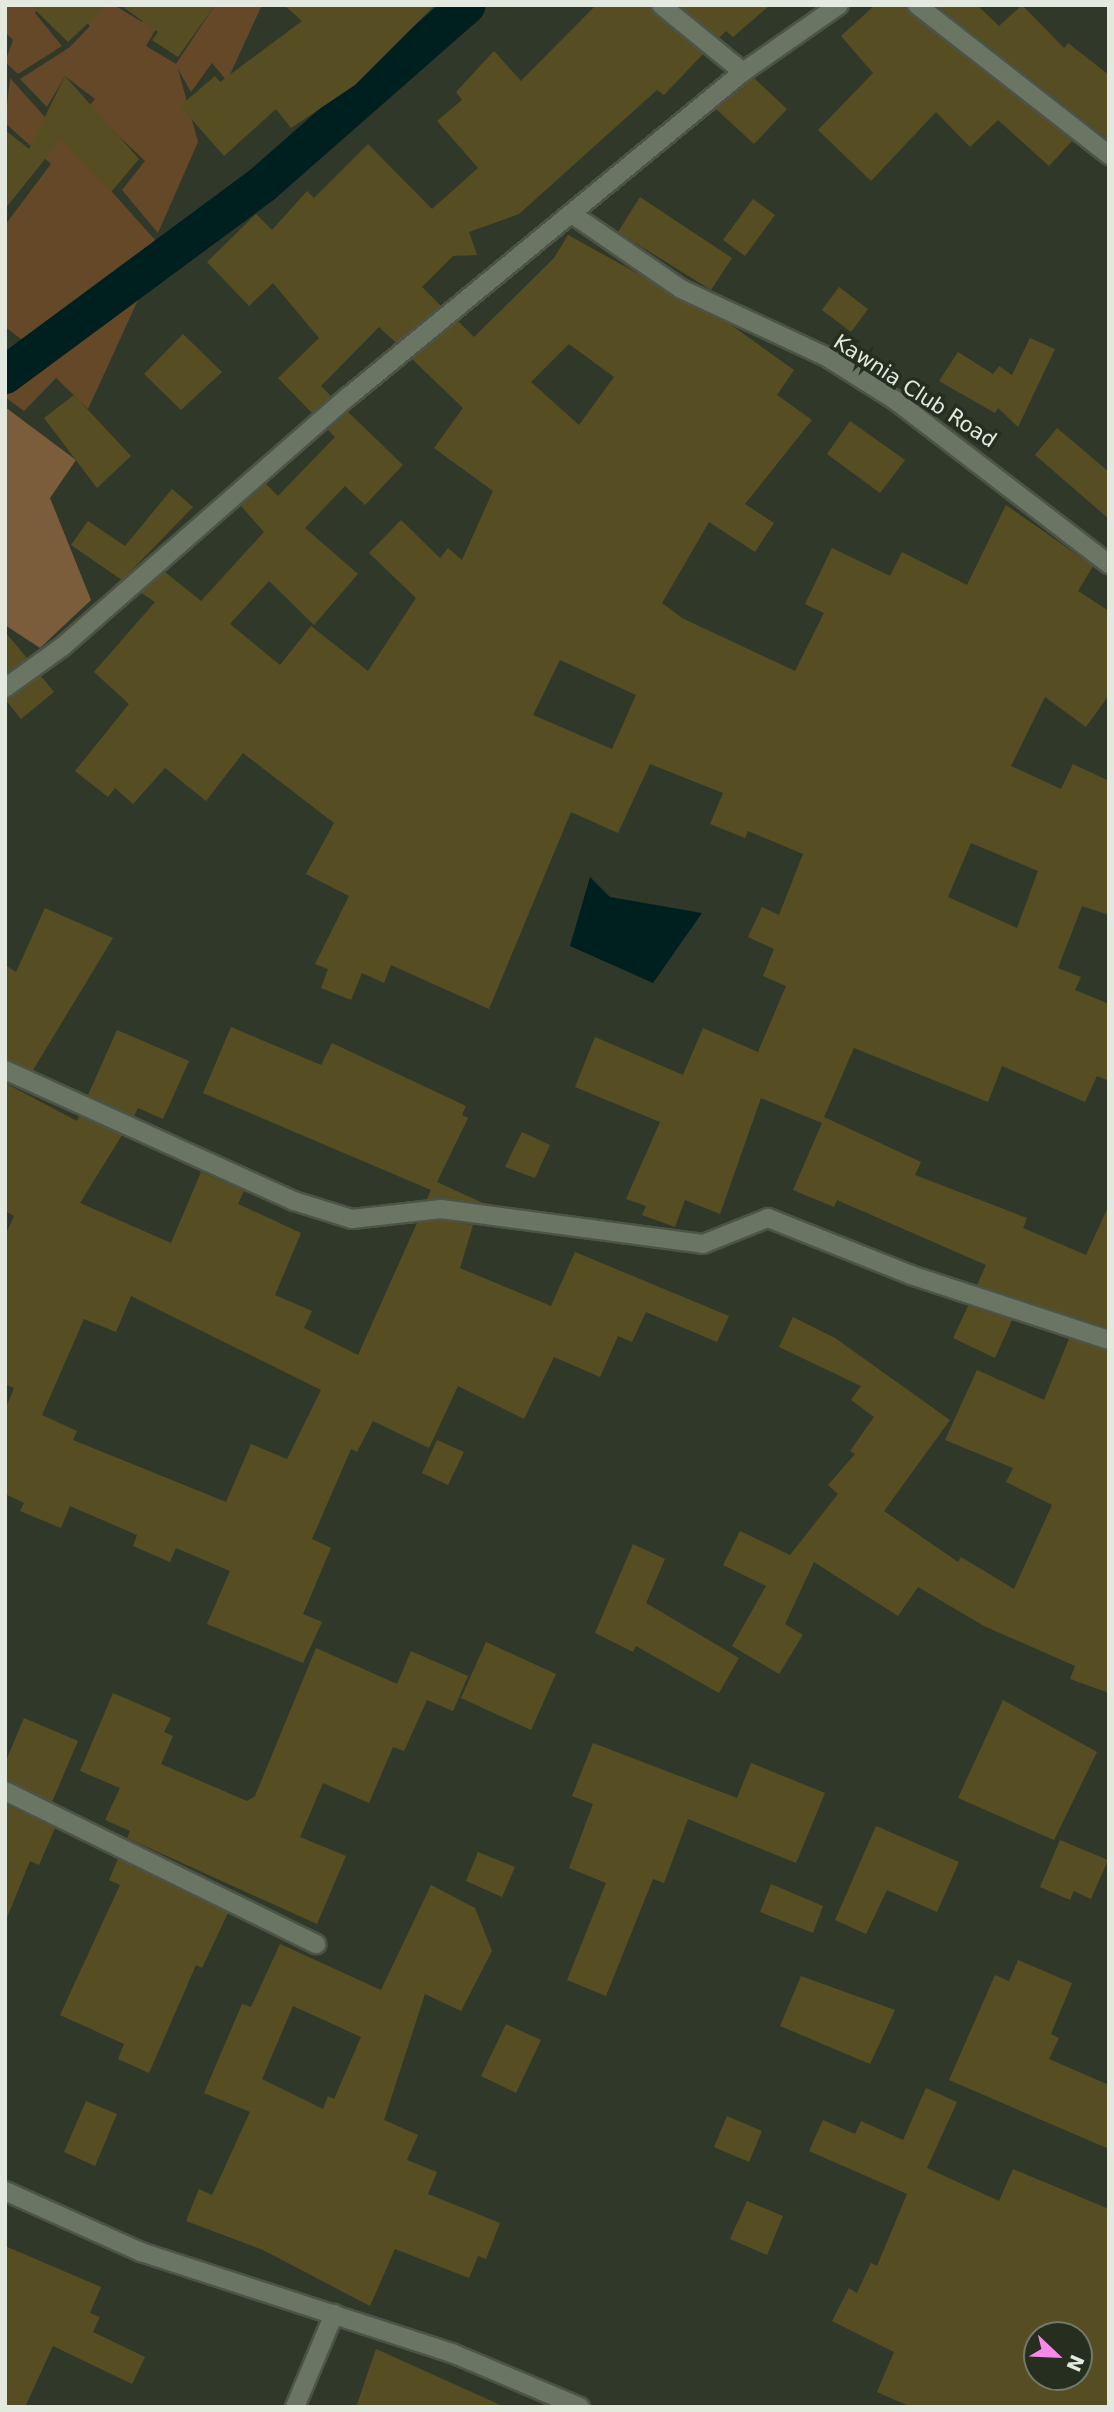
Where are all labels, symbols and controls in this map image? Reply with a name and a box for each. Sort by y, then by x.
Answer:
street label: Kawnia Club Road [829,329,1001,453]
north arrow [1023,2321,1093,2391]
text: N [1062,2352,1089,2375]

